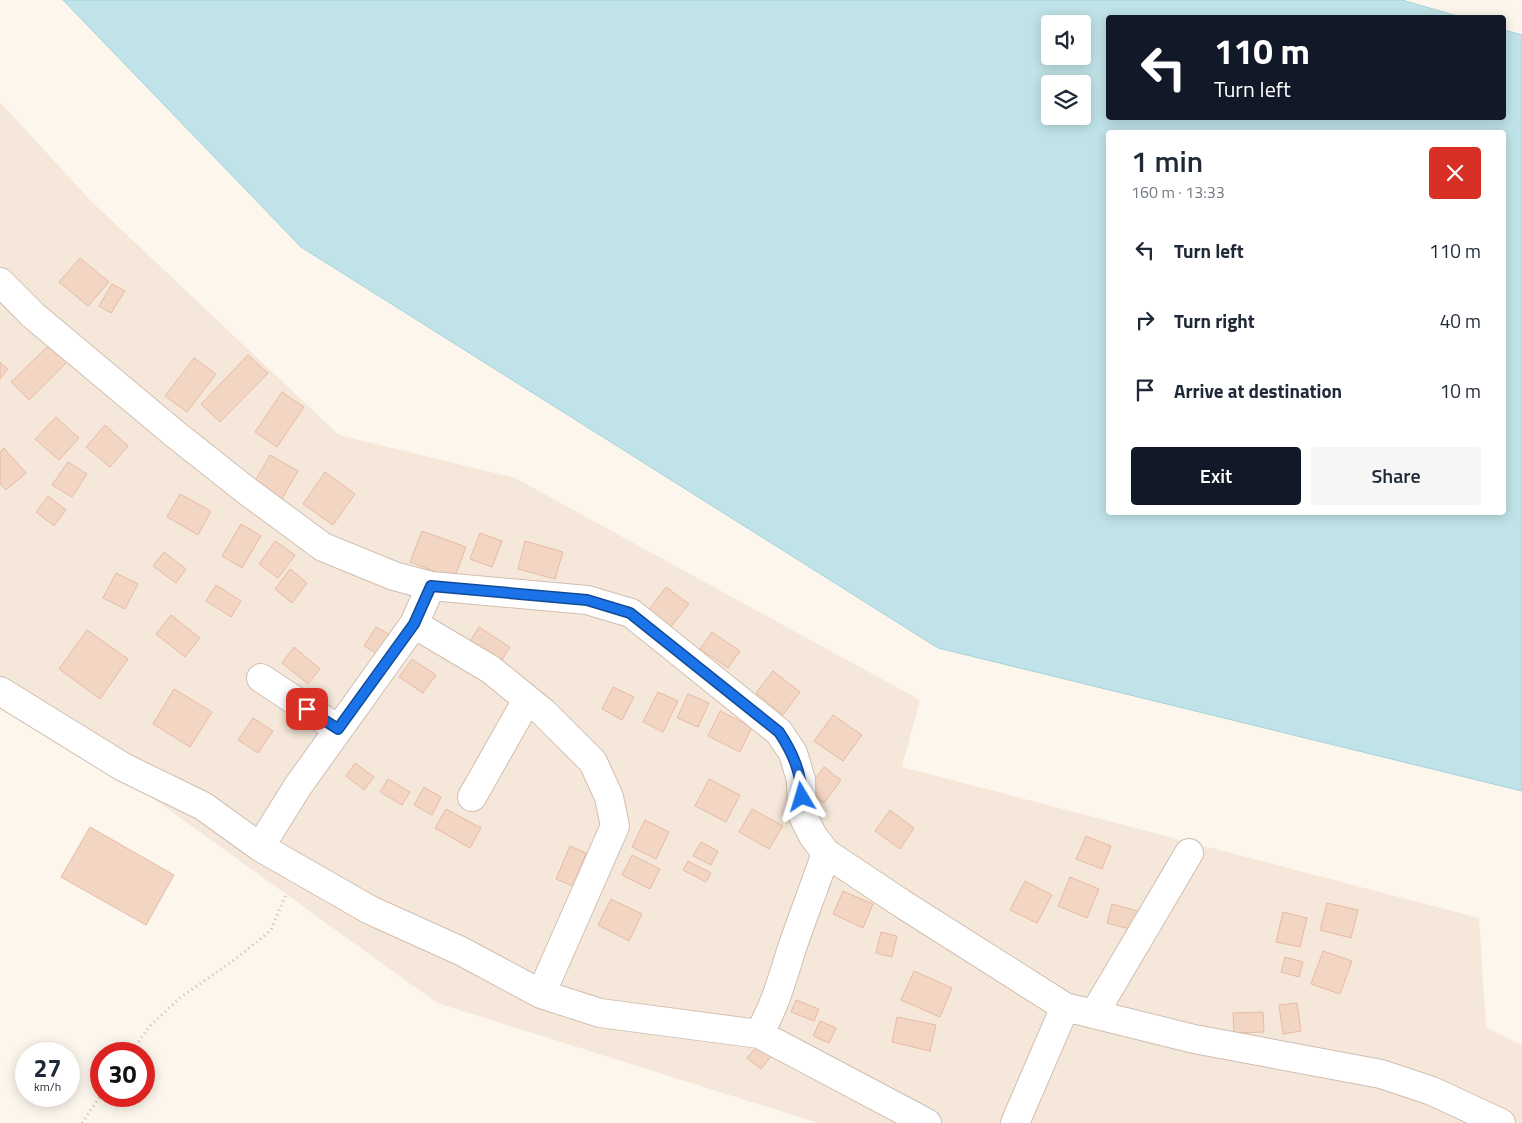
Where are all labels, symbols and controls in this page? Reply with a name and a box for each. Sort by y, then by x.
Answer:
map controls [1041,15,1091,125]
button: sound [1041,15,1091,65]
text: 110 m [1214,24,1310,78]
icon: left [1131,35,1196,100]
text: Turn left [1214,72,1291,106]
button: layers [1041,75,1091,125]
text: 1 min [1131,138,1203,184]
button: close [1429,147,1481,199]
text: 160 m · 13:33 [1131,180,1225,204]
icon: left [1131,236,1159,264]
text: Turn left [1174,236,1244,265]
text: 110 m [1429,236,1481,265]
icon: right [1131,306,1159,334]
text: Turn right [1174,306,1255,335]
text: 40 m [1440,306,1481,335]
icon: arrive [1131,376,1159,404]
text: Arrive at destination [1174,376,1342,405]
text: 10 m [1440,376,1481,405]
button: Exit [1131,447,1301,505]
button: Share [1311,447,1481,505]
pin [286,688,328,730]
icon: arrive [293,695,321,723]
position arrow [775,770,827,822]
speed limit sign: 30 [90,1042,155,1107]
text: 27 [33,1049,62,1087]
text: km/h [34,1077,61,1096]

